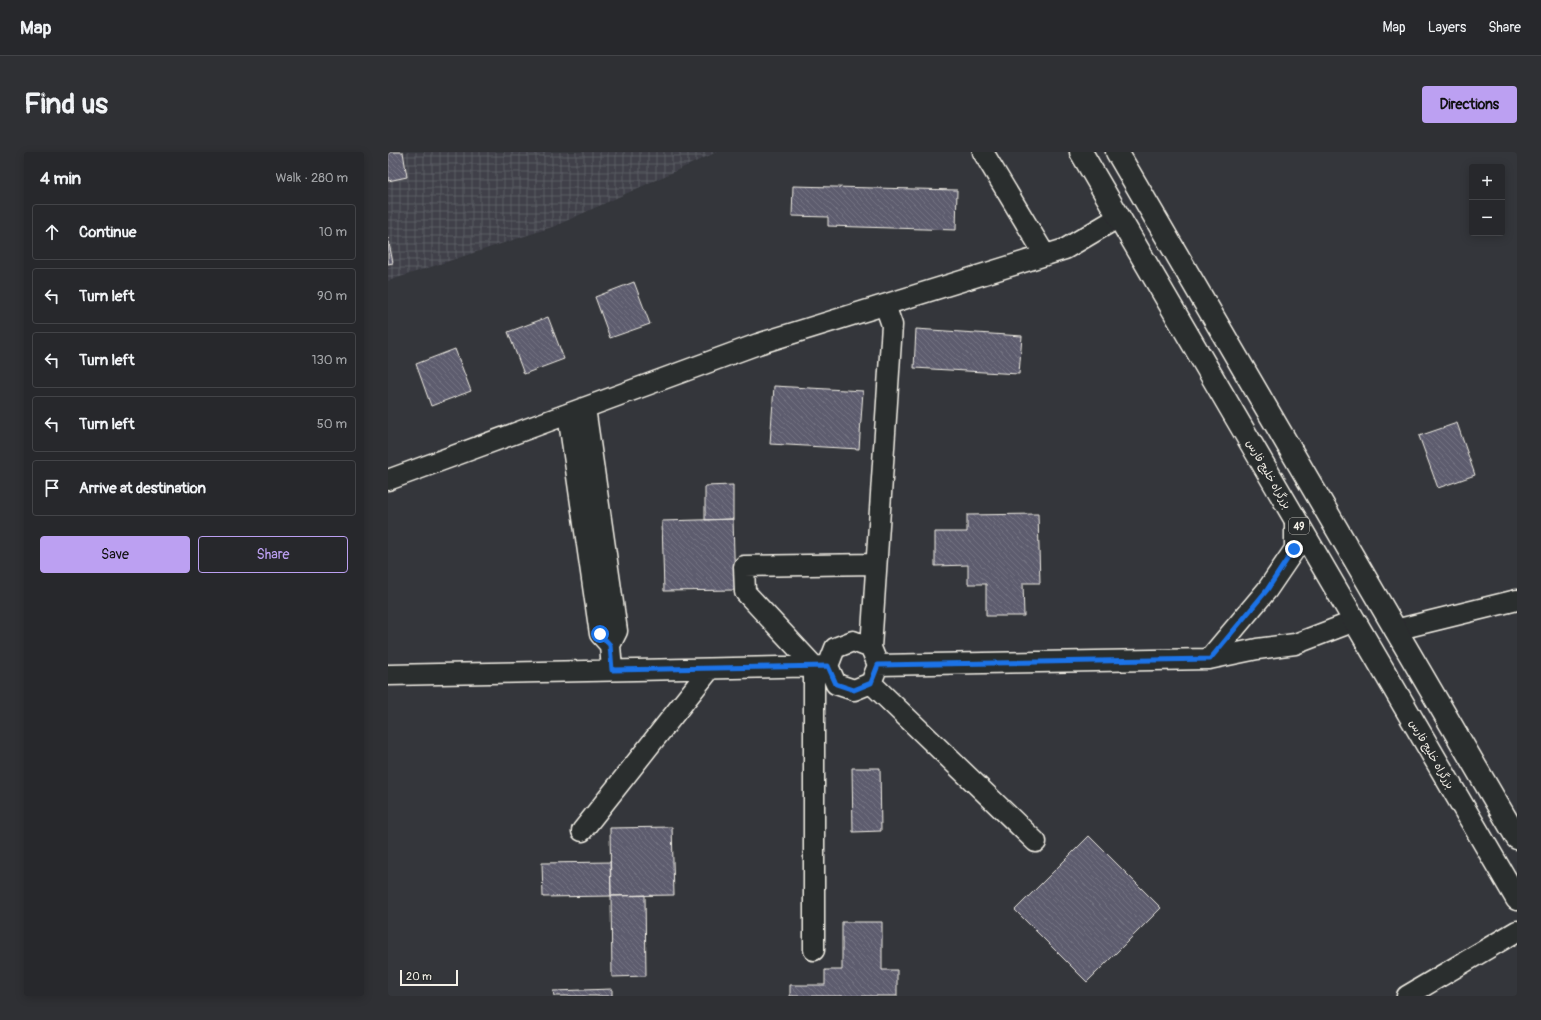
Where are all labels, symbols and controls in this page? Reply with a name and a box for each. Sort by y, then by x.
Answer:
text: Map [20,16,51,40]
text: Map [1383,19,1406,36]
text: Layers [1428,19,1466,36]
text: Share [1488,19,1521,36]
button: Directions [1422,86,1517,123]
text: Find us [24,87,108,122]
map controls [1469,164,1505,236]
button: + [1469,164,1505,200]
text: 4 min [40,168,81,189]
text: Walk · 280 m [275,170,348,186]
button: − [1469,200,1505,236]
icon: ahead [41,221,63,243]
text: Continue [79,223,137,242]
text: 10 m [319,224,347,240]
icon: left [41,285,63,307]
text: Turn left [79,287,135,306]
text: 90 m [317,288,347,304]
icon: left [41,349,63,371]
text: Turn left [79,351,135,370]
text: 130 m [311,352,347,368]
icon: left [41,413,63,435]
text: Turn left [79,415,135,434]
text: 50 m [317,416,347,432]
street label: بزرگراه خلیج فارس [1243,437,1294,512]
icon: arrive [41,477,63,499]
text: Arrive at destination [79,479,206,498]
road number: 49 [1289,518,1309,534]
button: Save [40,536,190,573]
button: Share [198,536,348,573]
route end [1285,540,1303,558]
route start [591,625,609,643]
street label: بزرگراه خلیج فارس [1406,717,1457,792]
scale bar [400,968,458,987]
text: 20 m [406,970,432,983]

